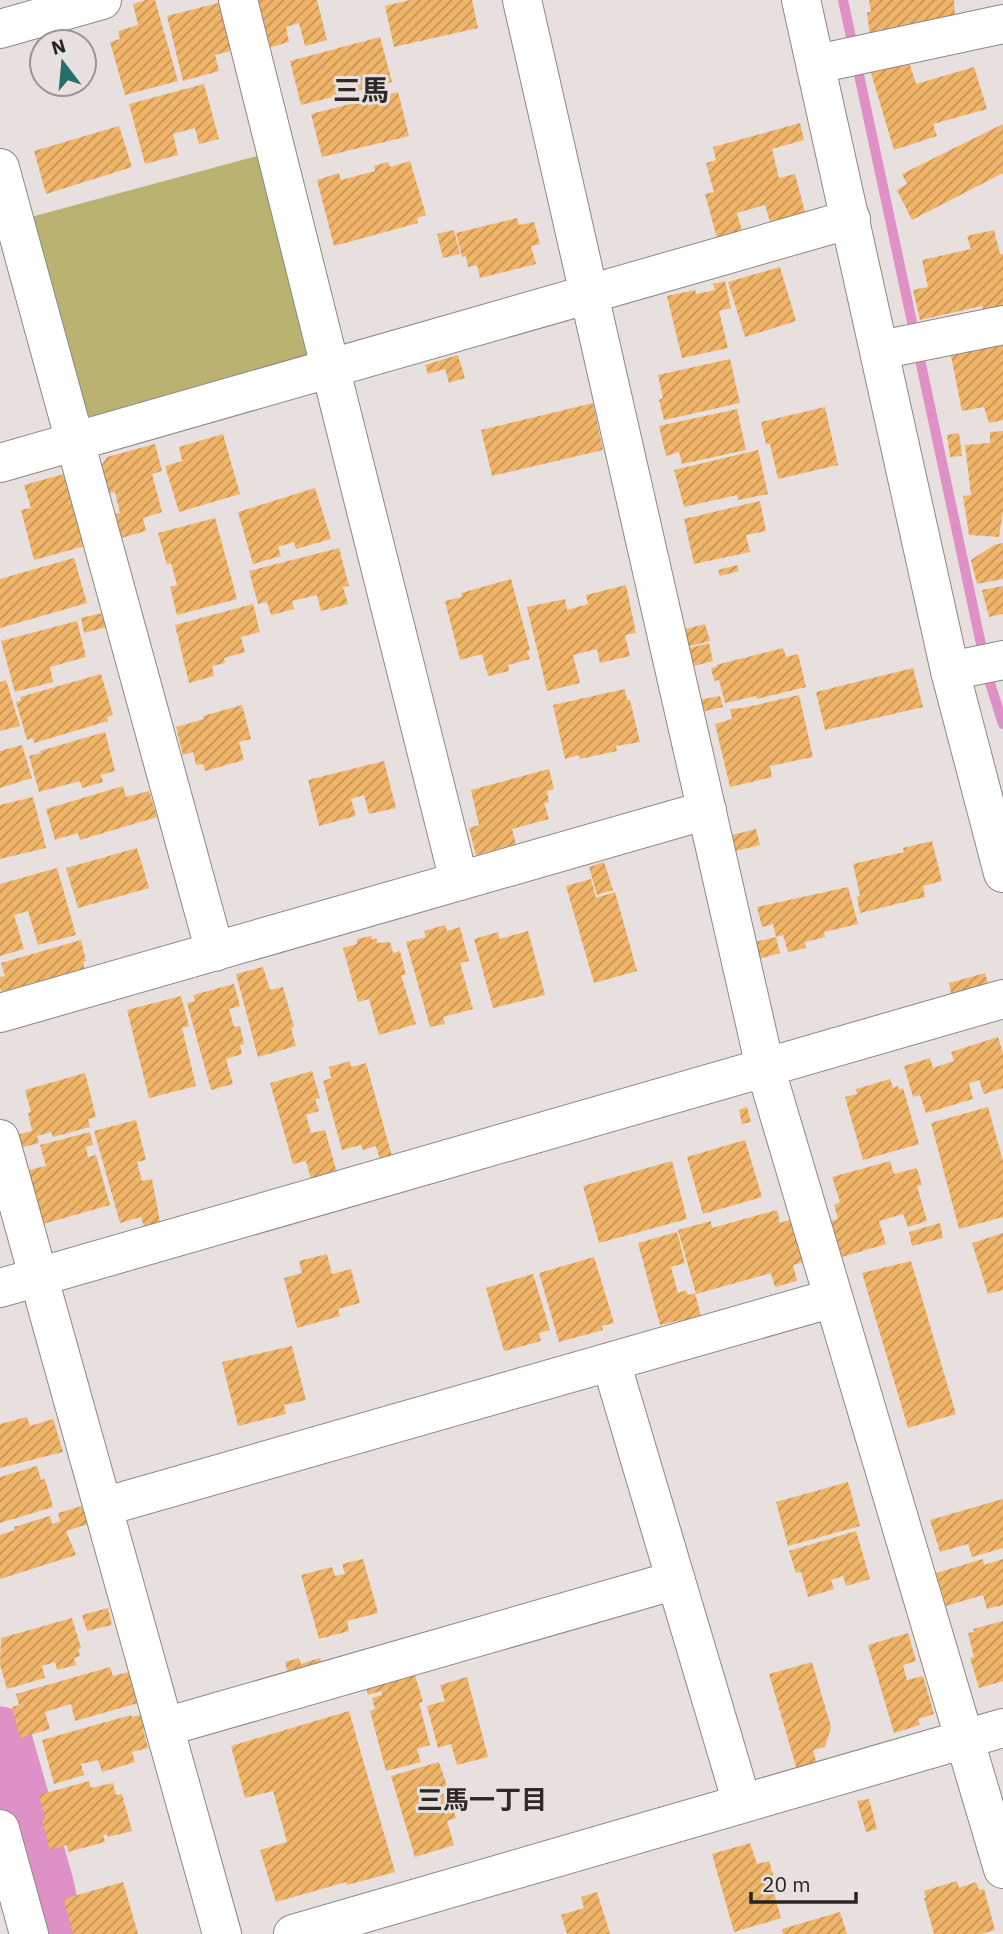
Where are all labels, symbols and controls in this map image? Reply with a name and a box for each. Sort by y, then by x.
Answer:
north arrow [28,28,98,98]
text: N [48,33,68,60]
district label: 三馬 [333,71,389,108]
district label: 三馬一丁目 [417,1782,547,1816]
scale bar [751,1860,856,1904]
text: 20 m [762,1870,811,1898]

